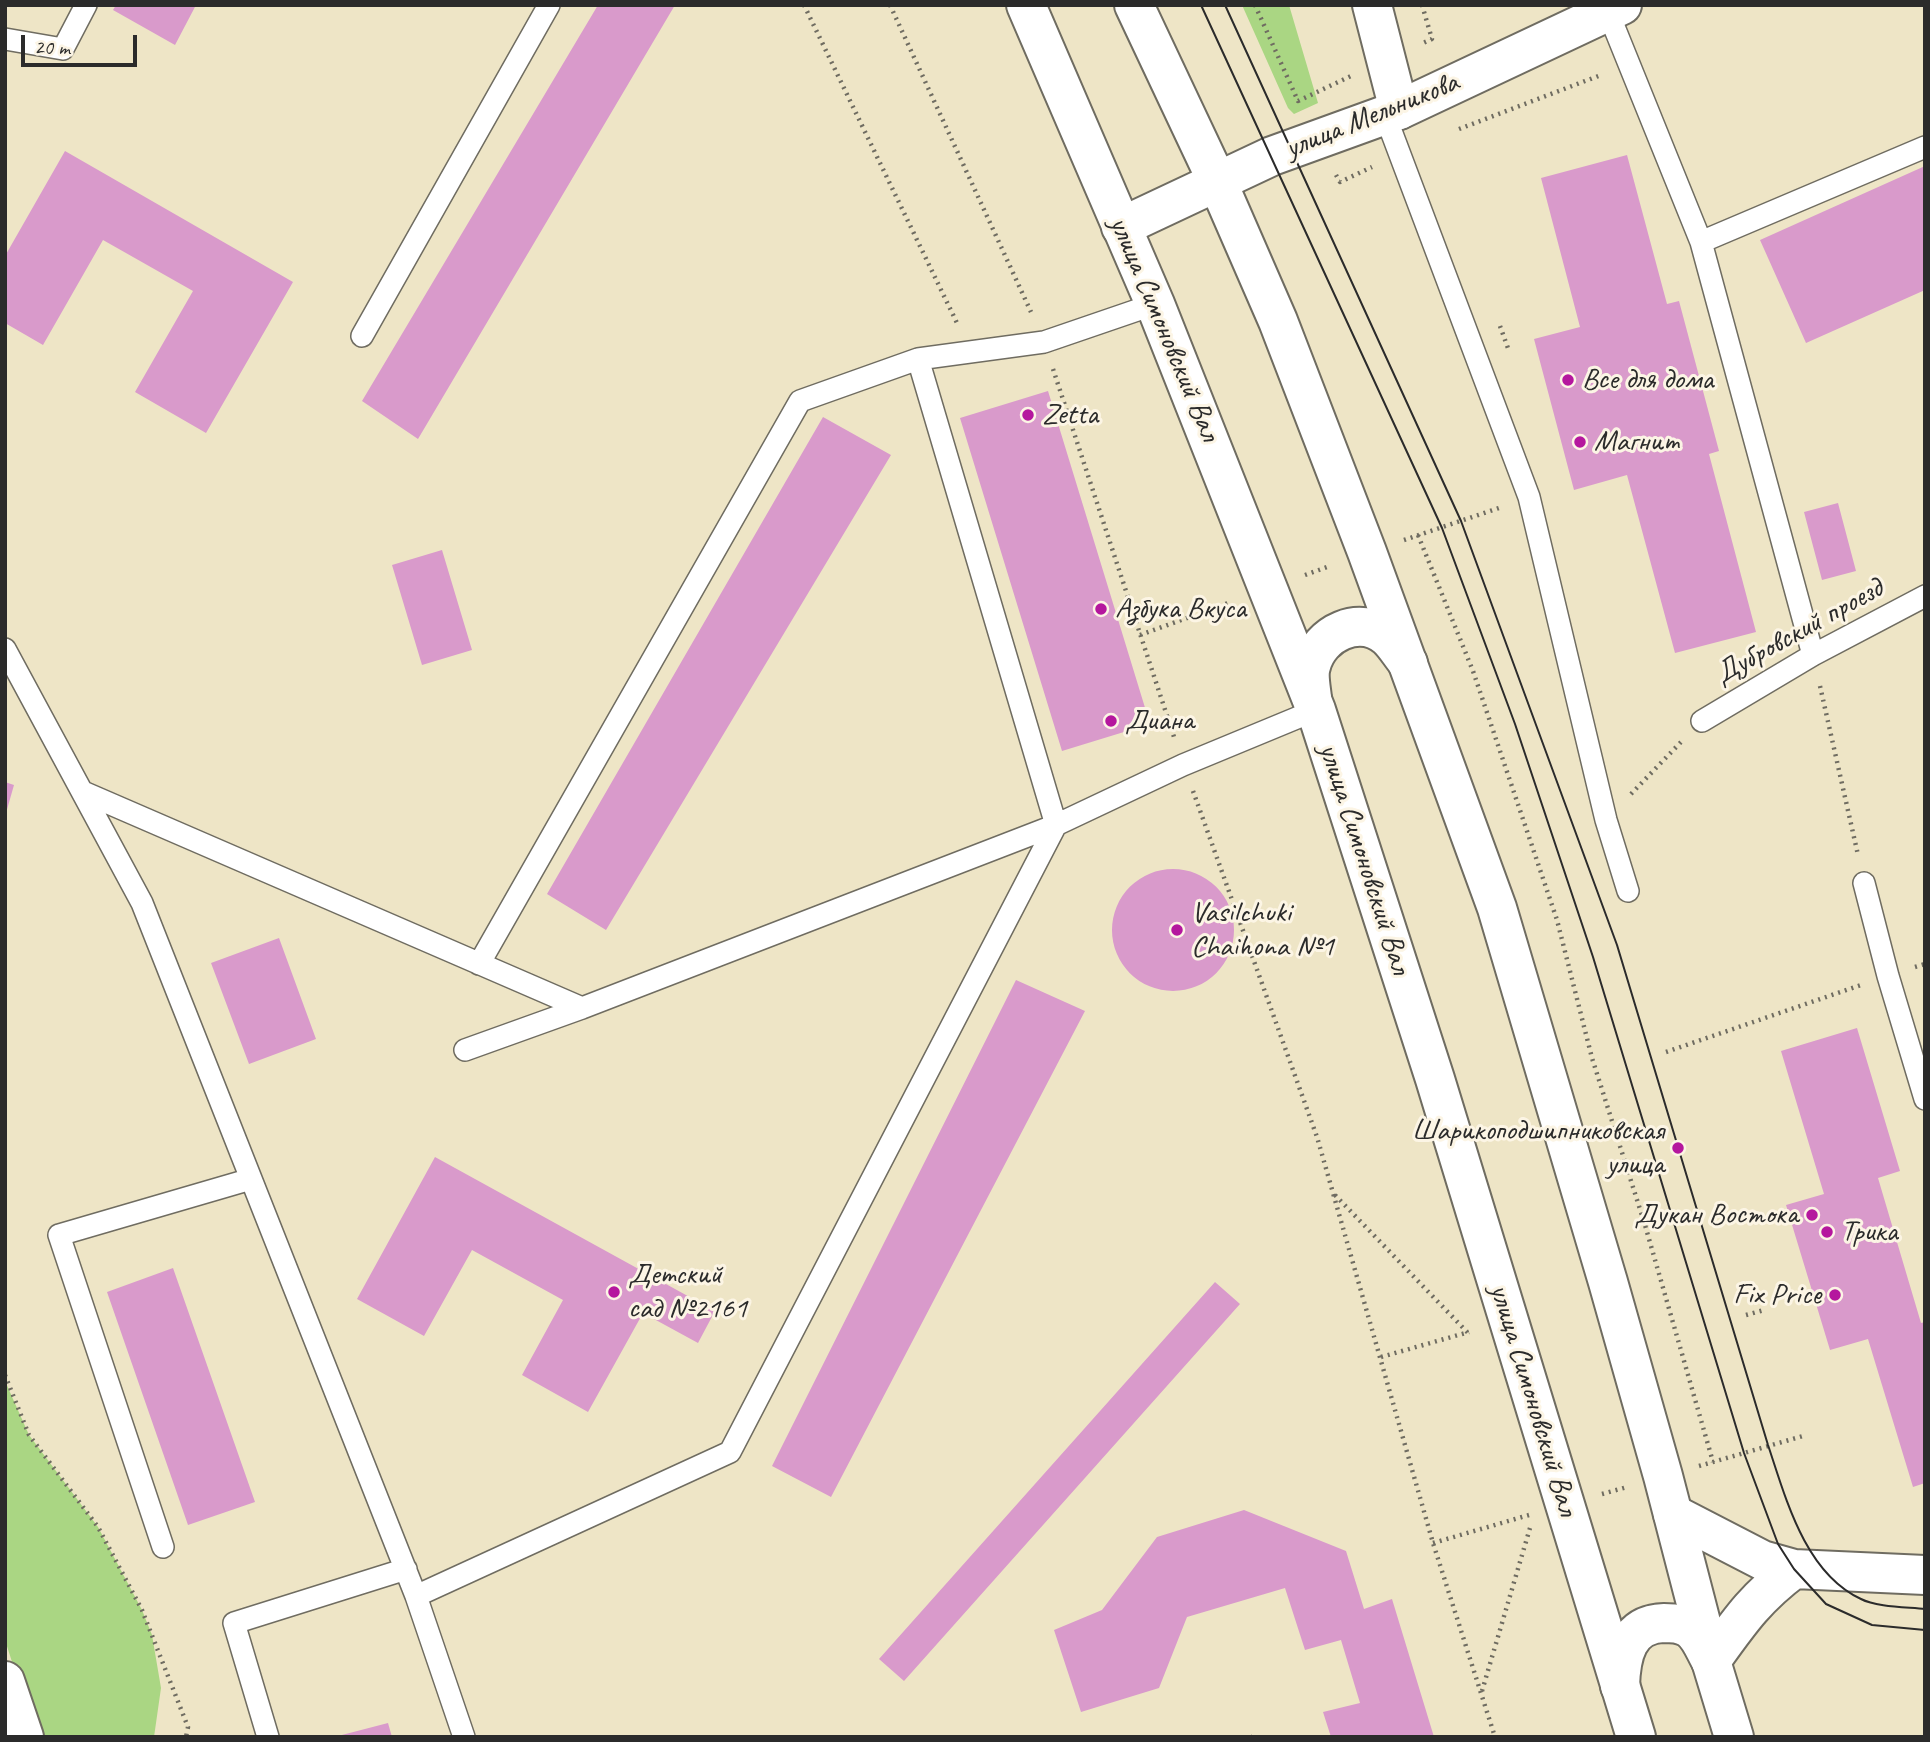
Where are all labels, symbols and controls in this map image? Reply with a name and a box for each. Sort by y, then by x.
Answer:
scale bar [24,21,140,65]
text: 20 m [34,34,70,60]
street label: улица Мельникова [1280,65,1464,167]
street label: улица Симоновский Вал [1101,211,1227,447]
place label: Все для дома [1582,362,1713,398]
marker: Все для дома [1560,372,1576,388]
place label: Zetta [1042,397,1098,433]
marker: Zetta [1020,407,1036,423]
place label: Магнит [1594,424,1679,460]
marker: Магнит [1572,434,1588,450]
street label: Дубровский проезд [1709,571,1889,693]
place label: Азбука Вкуса [1115,591,1246,627]
marker: Азбука Вкуса [1093,601,1109,617]
place label: Диана [1125,703,1194,739]
marker: Диана [1103,713,1119,729]
street label: улица Симоновский Вал [1310,739,1418,979]
place label: Vasilchuki Chaihona №1 [1191,895,1334,965]
marker: Vasilchuki Chaihona №1 [1169,922,1185,938]
place label: Шарикоподшипниковская улица [1412,1113,1664,1184]
marker: Шарикоподшипниковская улица [1670,1140,1686,1156]
place label: Дукан Востока [1634,1197,1798,1233]
marker: Дукан Востока [1804,1207,1820,1223]
place label: Трика [1841,1214,1897,1250]
marker: Трика [1819,1224,1835,1240]
place label: Детский сад №2161 [628,1257,747,1328]
place label: Fix Price [1733,1277,1821,1313]
street label: улица Симоновский Вал [1481,1280,1585,1520]
marker: Детский сад №2161 [606,1284,622,1300]
marker: Fix Price [1827,1287,1843,1303]

